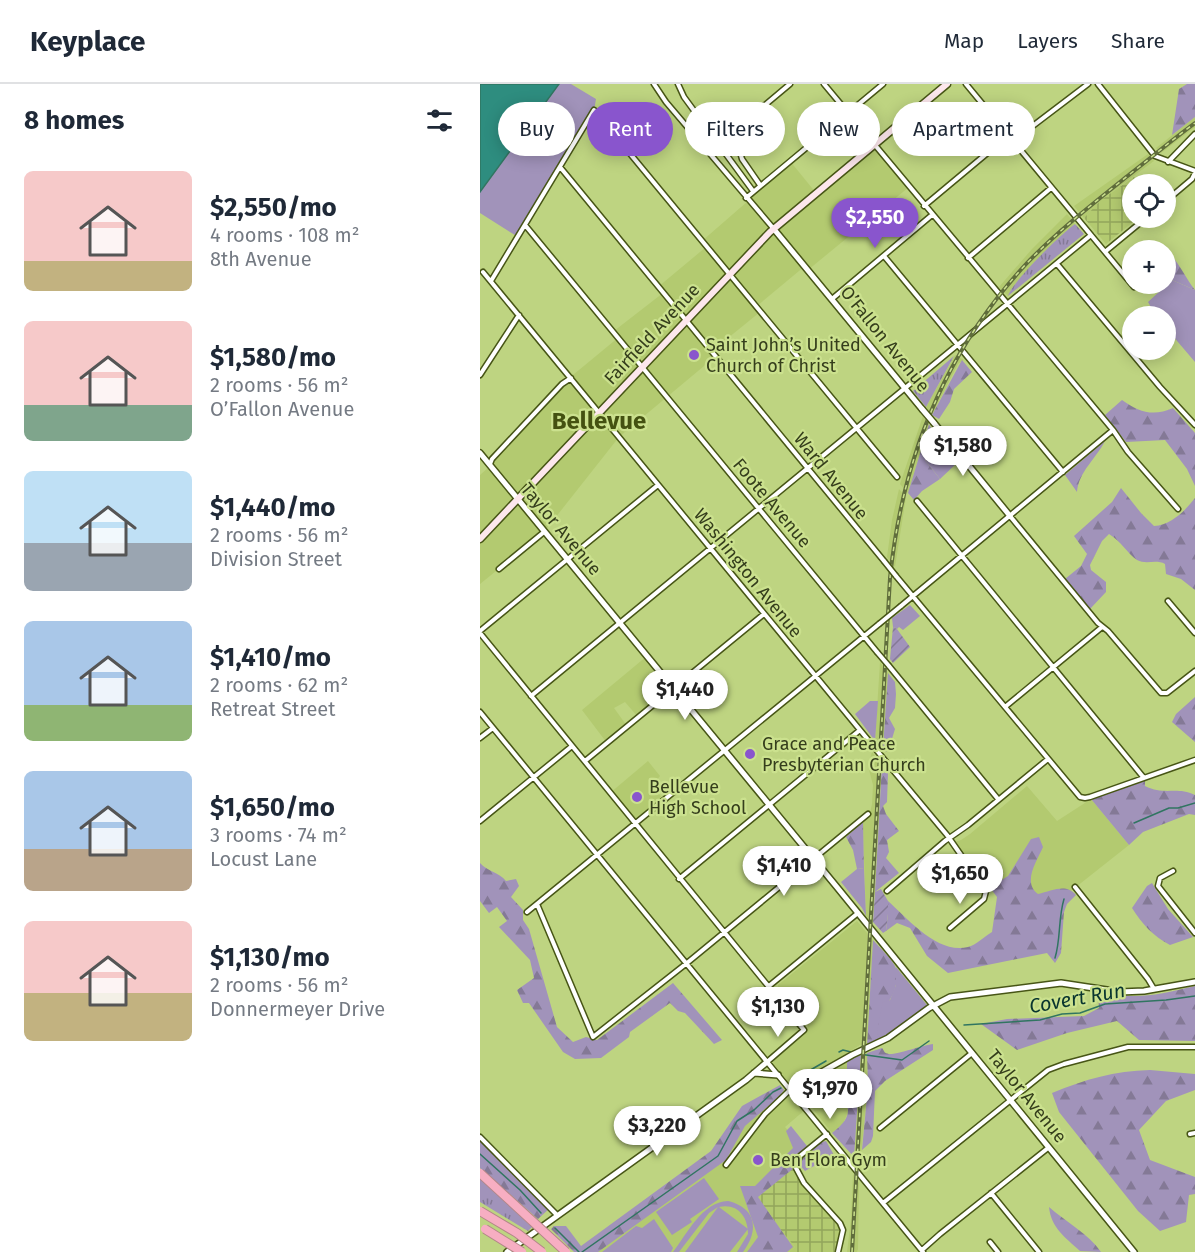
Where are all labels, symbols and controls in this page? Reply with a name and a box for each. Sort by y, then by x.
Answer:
text: Keyplace [30,25,146,58]
text: Map [944,28,984,54]
text: Layers [1017,28,1078,54]
text: Share [1111,28,1165,54]
chip: Buy [498,102,575,156]
chip: Rent [587,102,673,156]
chip: Filters [685,102,785,156]
chip: New [797,102,880,156]
chip: Apartment [892,102,1035,156]
icon: filters [423,104,456,137]
text: 8 homes [24,105,124,136]
map controls [1122,174,1176,360]
button: locate [1122,174,1176,228]
text: $2,550/mo [210,192,337,223]
icon: home [72,195,144,267]
pin: $2,550 [826,198,924,249]
text: $2,550 [845,205,905,229]
text: 4 rooms · 108 m² [210,223,359,247]
button: + [1122,240,1176,294]
text: 8th Avenue [210,247,312,271]
street label: Fairfield Avenue [600,279,704,389]
street label: O’Fallon Avenue [836,282,934,396]
button: − [1122,306,1176,360]
place label: Saint John’s United Church of Christ [706,334,861,377]
text: $1,580/mo [210,342,336,373]
icon: home [72,345,144,417]
marker: Saint John’s United Church of Christ [687,348,701,362]
text: 2 rooms · 56 m² [210,373,349,397]
text: O’Fallon Avenue [210,397,354,421]
district label: Bellevue [552,407,646,435]
pin: $1,580 [914,426,1012,477]
street label: Ward Avenue [789,428,873,524]
text: $1,580 [934,433,992,457]
street label: Foote Avenue [728,454,816,552]
street label: Taylor Avenue [516,478,606,580]
text: $1,440/mo [210,492,336,523]
icon: home [72,495,144,567]
street label: Washington Avenue [689,504,807,642]
text: 2 rooms · 56 m² [210,523,349,547]
text: Division Street [210,547,342,571]
text: $1,410/mo [210,642,331,673]
icon: home [72,645,144,717]
pin: $1,440 [636,670,734,721]
text: 2 rooms · 62 m² [210,673,348,697]
text: $1,440 [656,677,714,701]
text: Retreat Street [210,697,335,721]
place label: Grace and Peace Presbyterian Church [762,733,926,776]
marker: Grace and Peace Presbyterian Church [743,747,757,761]
place label: Bellevue High School [649,776,746,819]
marker: Bellevue High School [630,790,644,804]
text: $1,650/mo [210,792,335,823]
icon: home [72,795,144,867]
text: 3 rooms · 74 m² [210,823,347,847]
pin: $1,410 [735,846,833,897]
text: Locust Lane [210,847,317,871]
text: $1,410 [757,853,811,877]
pin: $1,650 [911,854,1009,905]
text: $1,650 [931,861,989,885]
text: $1,130/mo [210,942,330,973]
icon: home [72,945,144,1017]
text: 2 rooms · 56 m² [210,973,349,997]
water label: Covert Run [1027,978,1127,1018]
pin: $1,130 [729,987,827,1038]
text: $1,130 [751,994,805,1018]
text: Donnermeyer Drive [210,997,385,1021]
street label: Taylor Avenue [983,1045,1071,1147]
pin: $1,970 [781,1069,879,1120]
text: $1,970 [802,1076,858,1100]
pin: $3,220 [608,1106,706,1157]
text: $3,220 [628,1113,686,1137]
place label: Ben Flora Gym [770,1149,887,1171]
marker: Ben Flora Gym [751,1153,765,1167]

